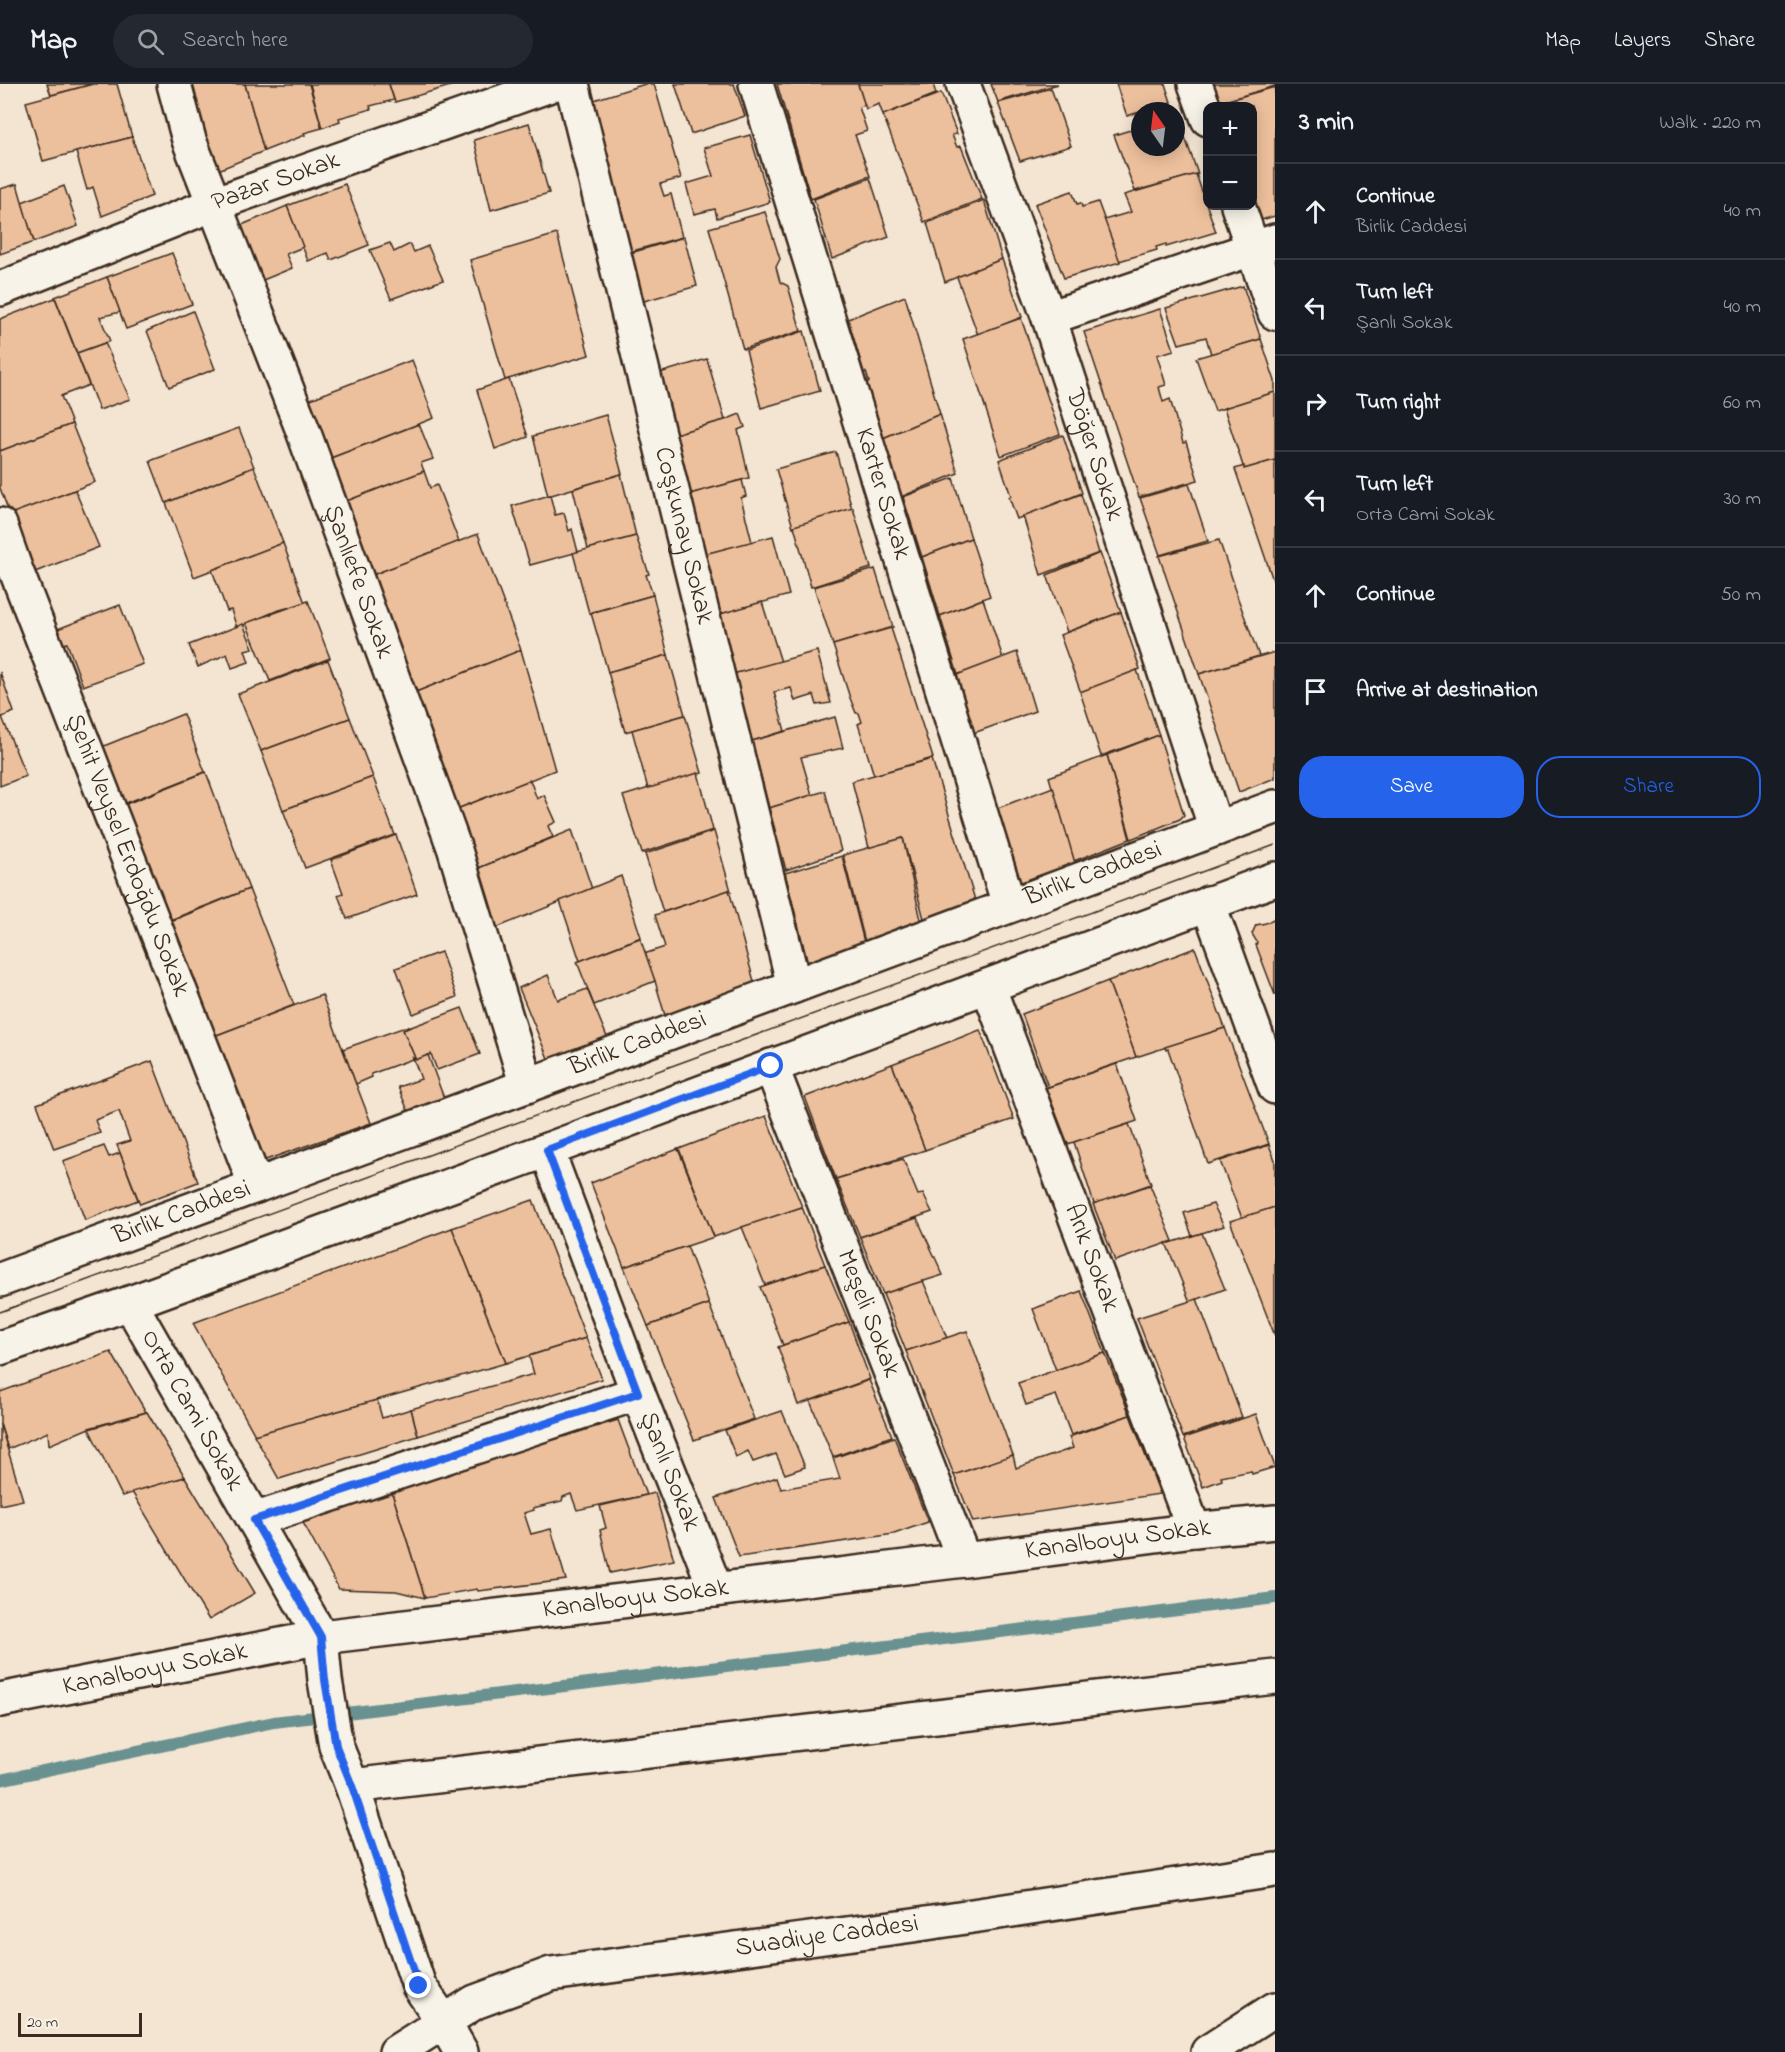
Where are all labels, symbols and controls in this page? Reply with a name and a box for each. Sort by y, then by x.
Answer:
search box [113,14,533,68]
text: Map [30,21,77,62]
icon: search [134,25,167,58]
text: Search here [182,25,288,57]
text: Map [1545,26,1581,56]
text: Layers [1614,26,1671,56]
text: Share [1704,26,1755,56]
north arrow [1131,102,1185,156]
map controls [1203,102,1257,210]
button: + [1203,102,1257,156]
text: 3 min [1299,104,1354,142]
text: Walk · 220 m [1659,109,1761,138]
street label: Pazar Sokak [207,142,346,222]
button: − [1203,156,1257,210]
text: Continue [1356,181,1435,213]
icon: ahead [1299,195,1332,228]
text: 40 m [1724,197,1761,226]
text: Birlik Caddesi [1356,213,1467,242]
text: Turn left [1356,277,1433,309]
icon: left [1299,291,1332,324]
text: 40 m [1724,293,1761,322]
text: Şanlı Sokak [1356,309,1452,338]
street label: Döğer Sokak [1054,383,1133,526]
icon: right [1299,387,1332,420]
text: Turn right [1356,387,1441,419]
text: 60 m [1723,389,1761,418]
street label: Karter Sokak [844,423,921,565]
street label: Coşkunay Sokak [643,443,723,629]
text: Turn left [1356,469,1433,501]
icon: left [1299,483,1332,516]
text: 30 m [1724,485,1761,514]
street label: Şanlıefe Sokak [313,500,403,664]
text: Orta Cami Sokak [1356,501,1495,530]
icon: ahead [1299,579,1332,612]
text: Continue [1356,579,1435,611]
text: 50 m [1720,581,1761,610]
icon: arrive [1299,675,1332,708]
text: Arrive at destination [1356,675,1538,707]
street label: Şehit Veysel Erdoğdu Sokak [55,708,200,1003]
button: Save [1299,756,1524,818]
button: Share [1536,756,1761,818]
street label: Birlik Caddesi [1018,831,1167,918]
street label: Birlik Caddesi [563,1001,712,1088]
route start [757,1052,783,1078]
street label: Birlik Caddesi [107,1171,256,1256]
street label: Arık Sokak [1053,1199,1129,1318]
street label: Meşeli Sokak [826,1244,910,1384]
street label: Orta Cami Sokak [130,1323,253,1499]
street label: Şanlı Sokak [628,1406,710,1537]
street label: Kanalboyu Sokak [1023,1509,1213,1571]
street label: Kanalboyu Sokak [540,1569,731,1629]
street label: Kanalboyu Sokak [60,1633,251,1706]
street label: Suadiye Caddesi [733,1905,921,1968]
route end [405,1972,431,1998]
scale bar [18,2010,142,2038]
text: 20 m [27,2011,58,2035]

